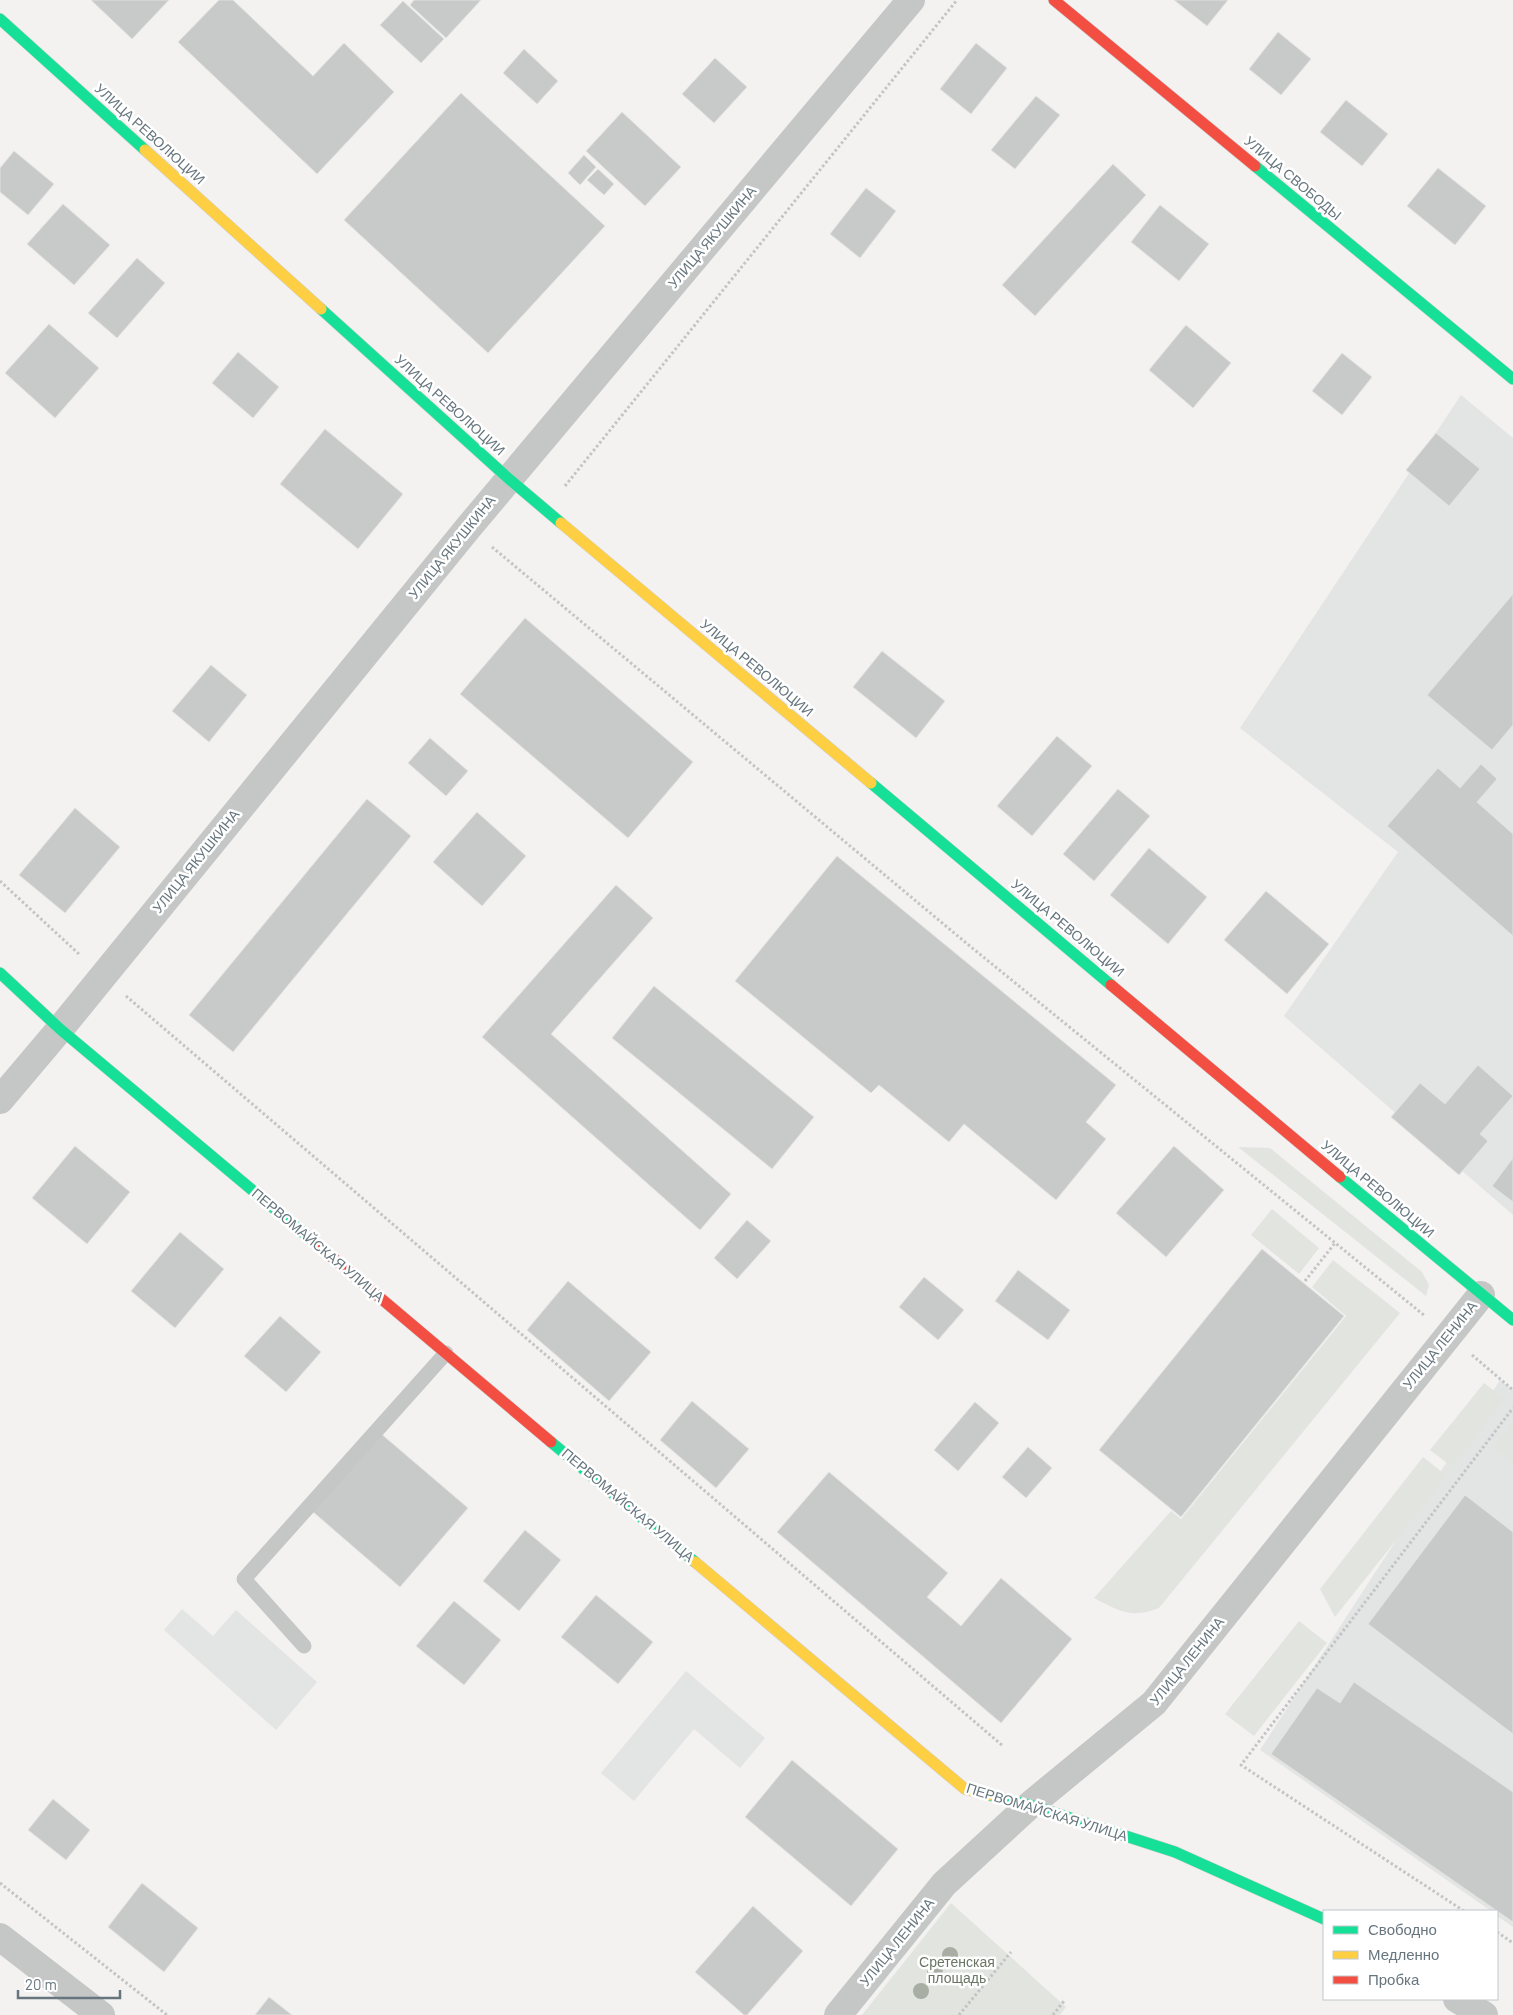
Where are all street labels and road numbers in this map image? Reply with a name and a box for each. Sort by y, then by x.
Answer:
street label: УЛИЦА РЕВОЛЮЦИИ [92,80,209,188]
street label: УЛИЦА СВОБОДЫ [1241,132,1345,223]
street label: УЛИЦА ЯКУШКИНА [664,182,760,291]
street label: УЛИЦА РЕВОЛЮЦИИ [392,351,509,459]
street label: УЛИЦА ЯКУШКИНА [405,491,499,602]
street label: УЛИЦА РЕВОЛЮЦИИ [697,615,817,720]
street label: УЛИЦА ЯКУШКИНА [149,805,243,916]
street label: УЛИЦА РЕВОЛЮЦИИ [1008,875,1128,980]
street label: УЛИЦА РЕВОЛЮЦИИ [1318,1136,1438,1241]
street label: ПЕРВОМАЙСКАЯ УЛИЦА [249,1184,388,1305]
street label: УЛИЦА ЛЕНИНА [1399,1297,1481,1392]
street label: ПЕРВОМАЙСКАЯ УЛИЦА [559,1444,698,1565]
street label: УЛИЦА ЛЕНИНА [1146,1613,1228,1708]
street label: ПЕРВОМАЙСКАЯ УЛИЦА [965,1779,1130,1844]
street label: УЛИЦА ЛЕНИНА [856,1894,938,1989]

